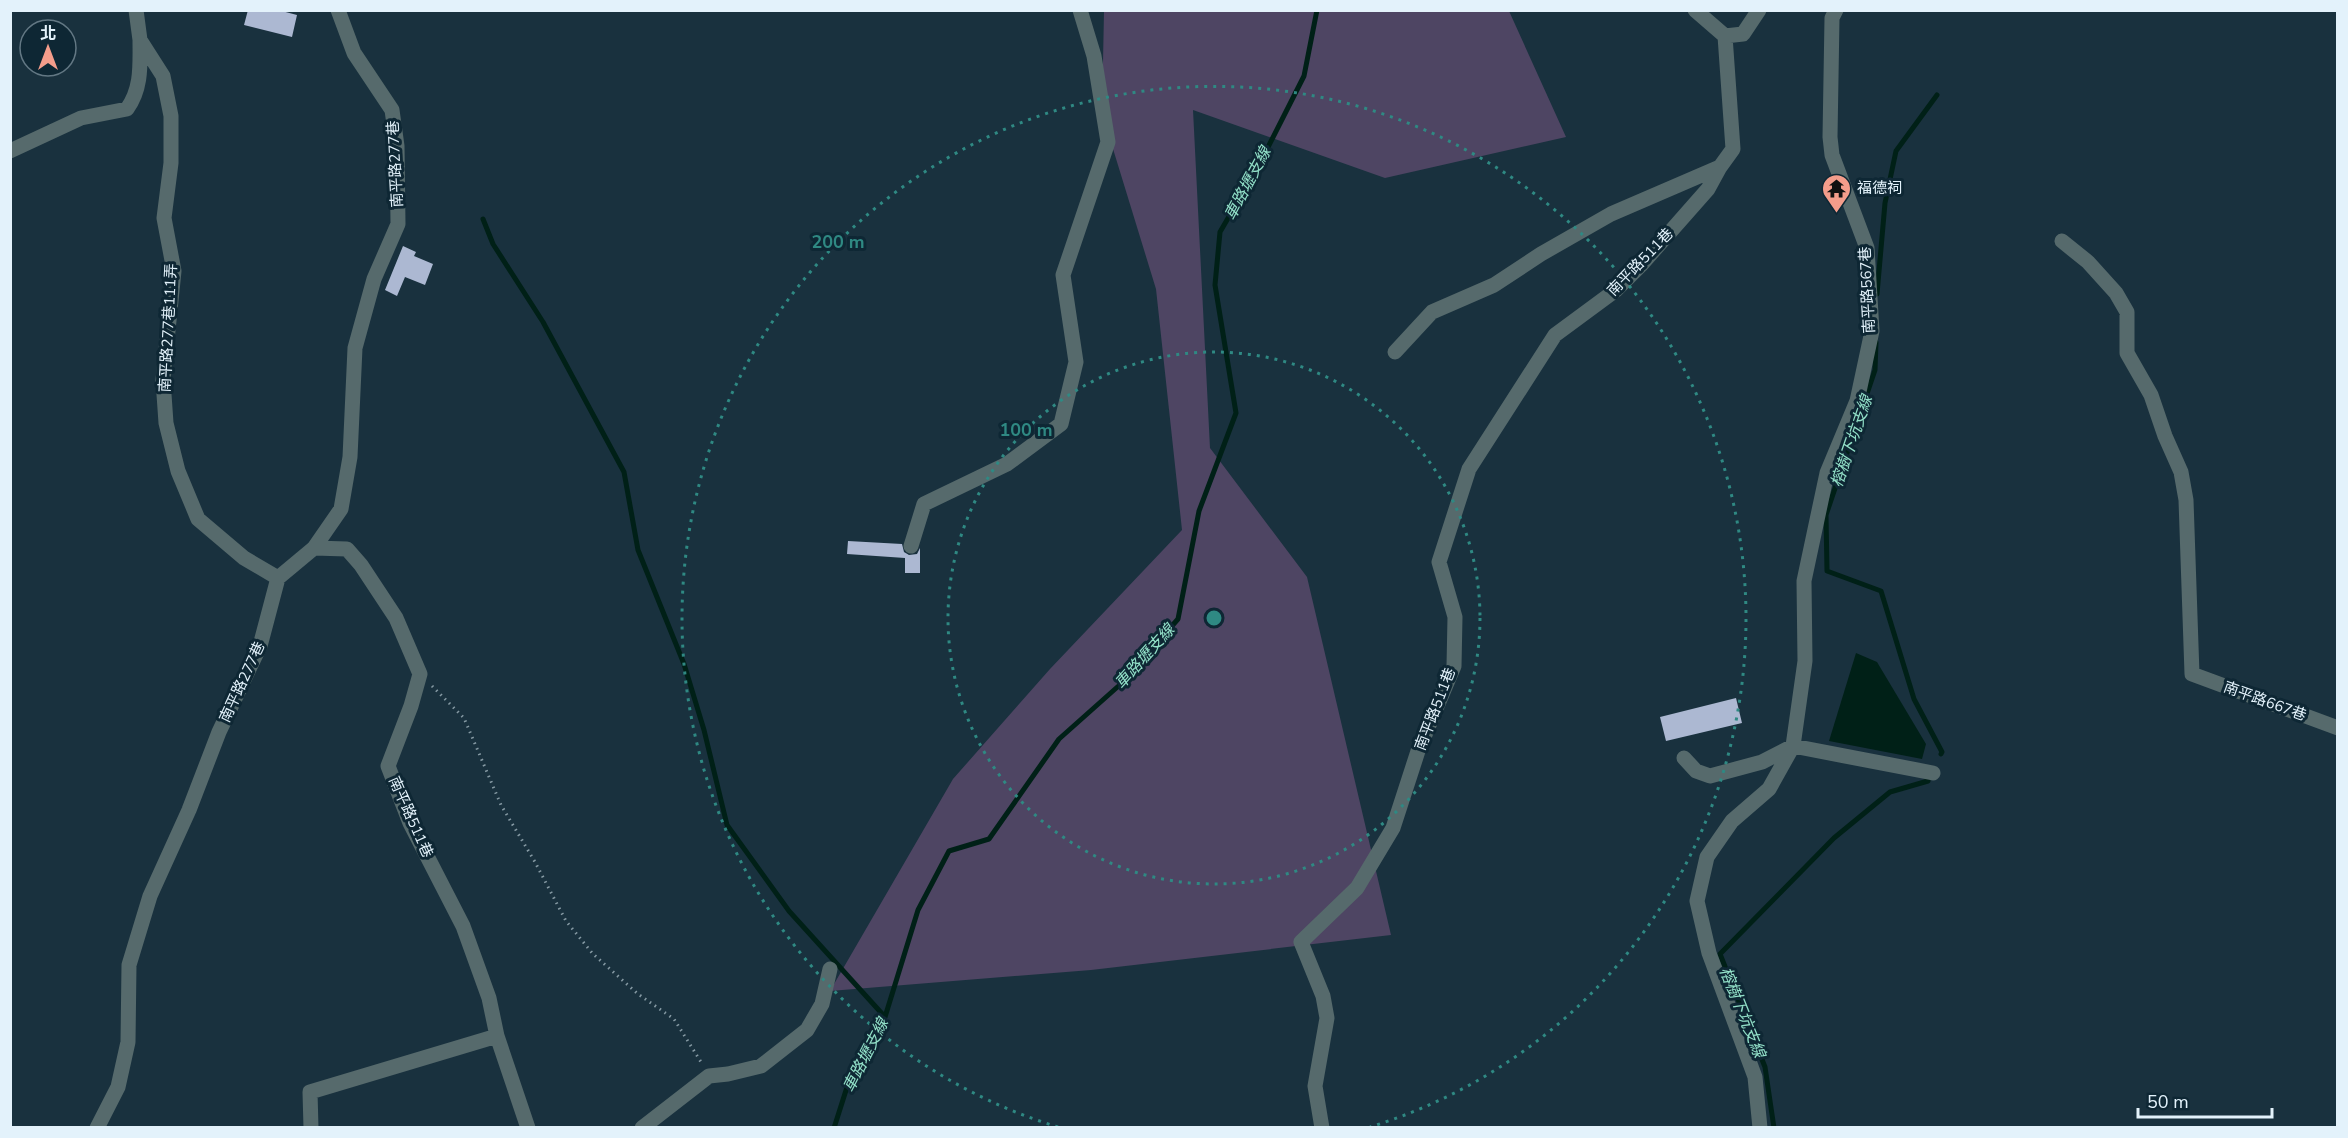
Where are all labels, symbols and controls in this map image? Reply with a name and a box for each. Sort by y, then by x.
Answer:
north arrow [18,18,78,78]
text: 北 [40,23,56,45]
street label: 南平路277巷 [383,120,407,208]
water label: 車路壢支線 [1219,141,1277,224]
temple icon: 福德祠 [1820,172,1852,214]
place label: 福德祠 [1857,178,1902,198]
street label: 南平路511巷 [1603,224,1677,300]
text: 200 m [811,230,865,254]
street label: 南平路567巷 [1855,246,1879,334]
street label: 南平路277巷111弄 [155,263,181,393]
water label: 榕樹下坑支線 [1826,390,1879,490]
text: 100 m [999,418,1053,442]
centre of rings [1204,608,1224,628]
water label: 車路壢支線 [1110,618,1181,694]
street label: 南平路277巷 [215,638,269,726]
street label: 南平路511巷 [1410,665,1460,753]
street label: 南平路667巷 [2221,677,2309,725]
street label: 南平路511巷 [384,773,438,861]
water label: 榕樹下坑支線 [1714,964,1771,1063]
water label: 車路壢支線 [838,1013,895,1096]
scale bar [2138,1081,2272,1119]
text: 50 m [2147,1090,2189,1114]

